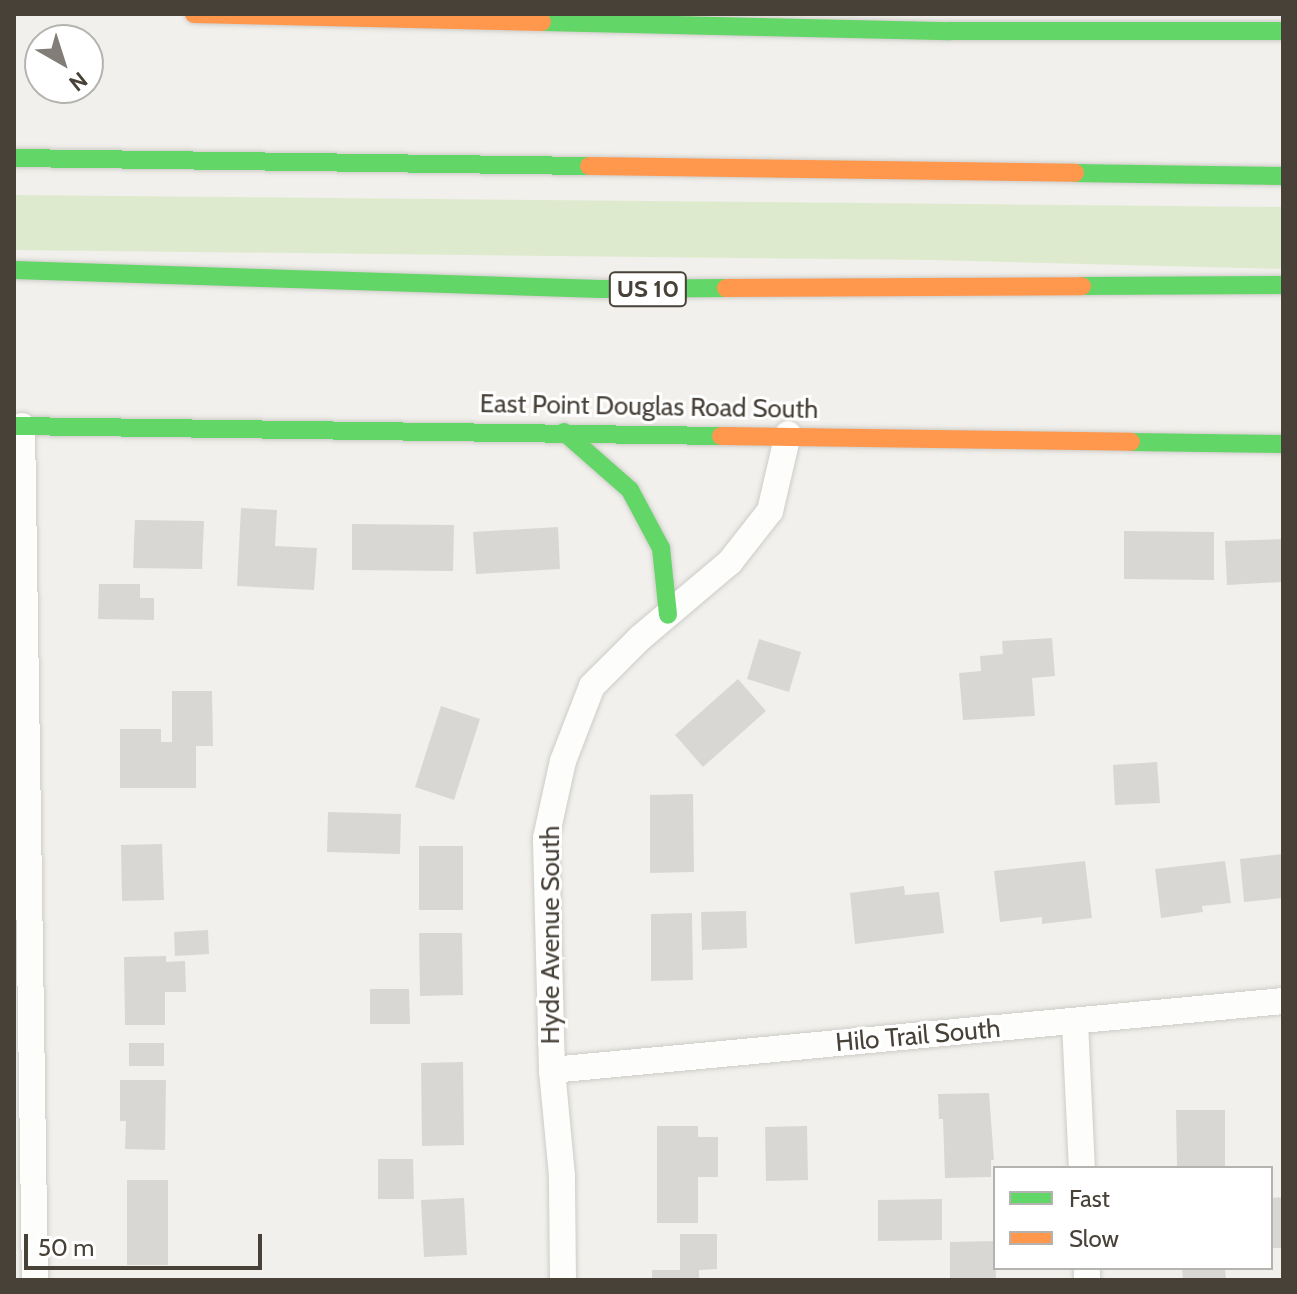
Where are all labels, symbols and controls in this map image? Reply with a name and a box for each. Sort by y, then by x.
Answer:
north arrow [24,24,104,104]
text: N [64,66,93,97]
road number: US 10 [608,269,688,309]
street label: East Point Douglas Road South [479,388,819,426]
street label: Hyde Avenue South [535,826,567,1044]
street label: Hilo Trail South [834,1013,1002,1059]
legend [993,1166,1273,1270]
text: Fast [1069,1184,1110,1213]
scale bar [28,1218,266,1268]
text: Slow [1069,1224,1119,1253]
text: 50 m [38,1233,94,1262]

